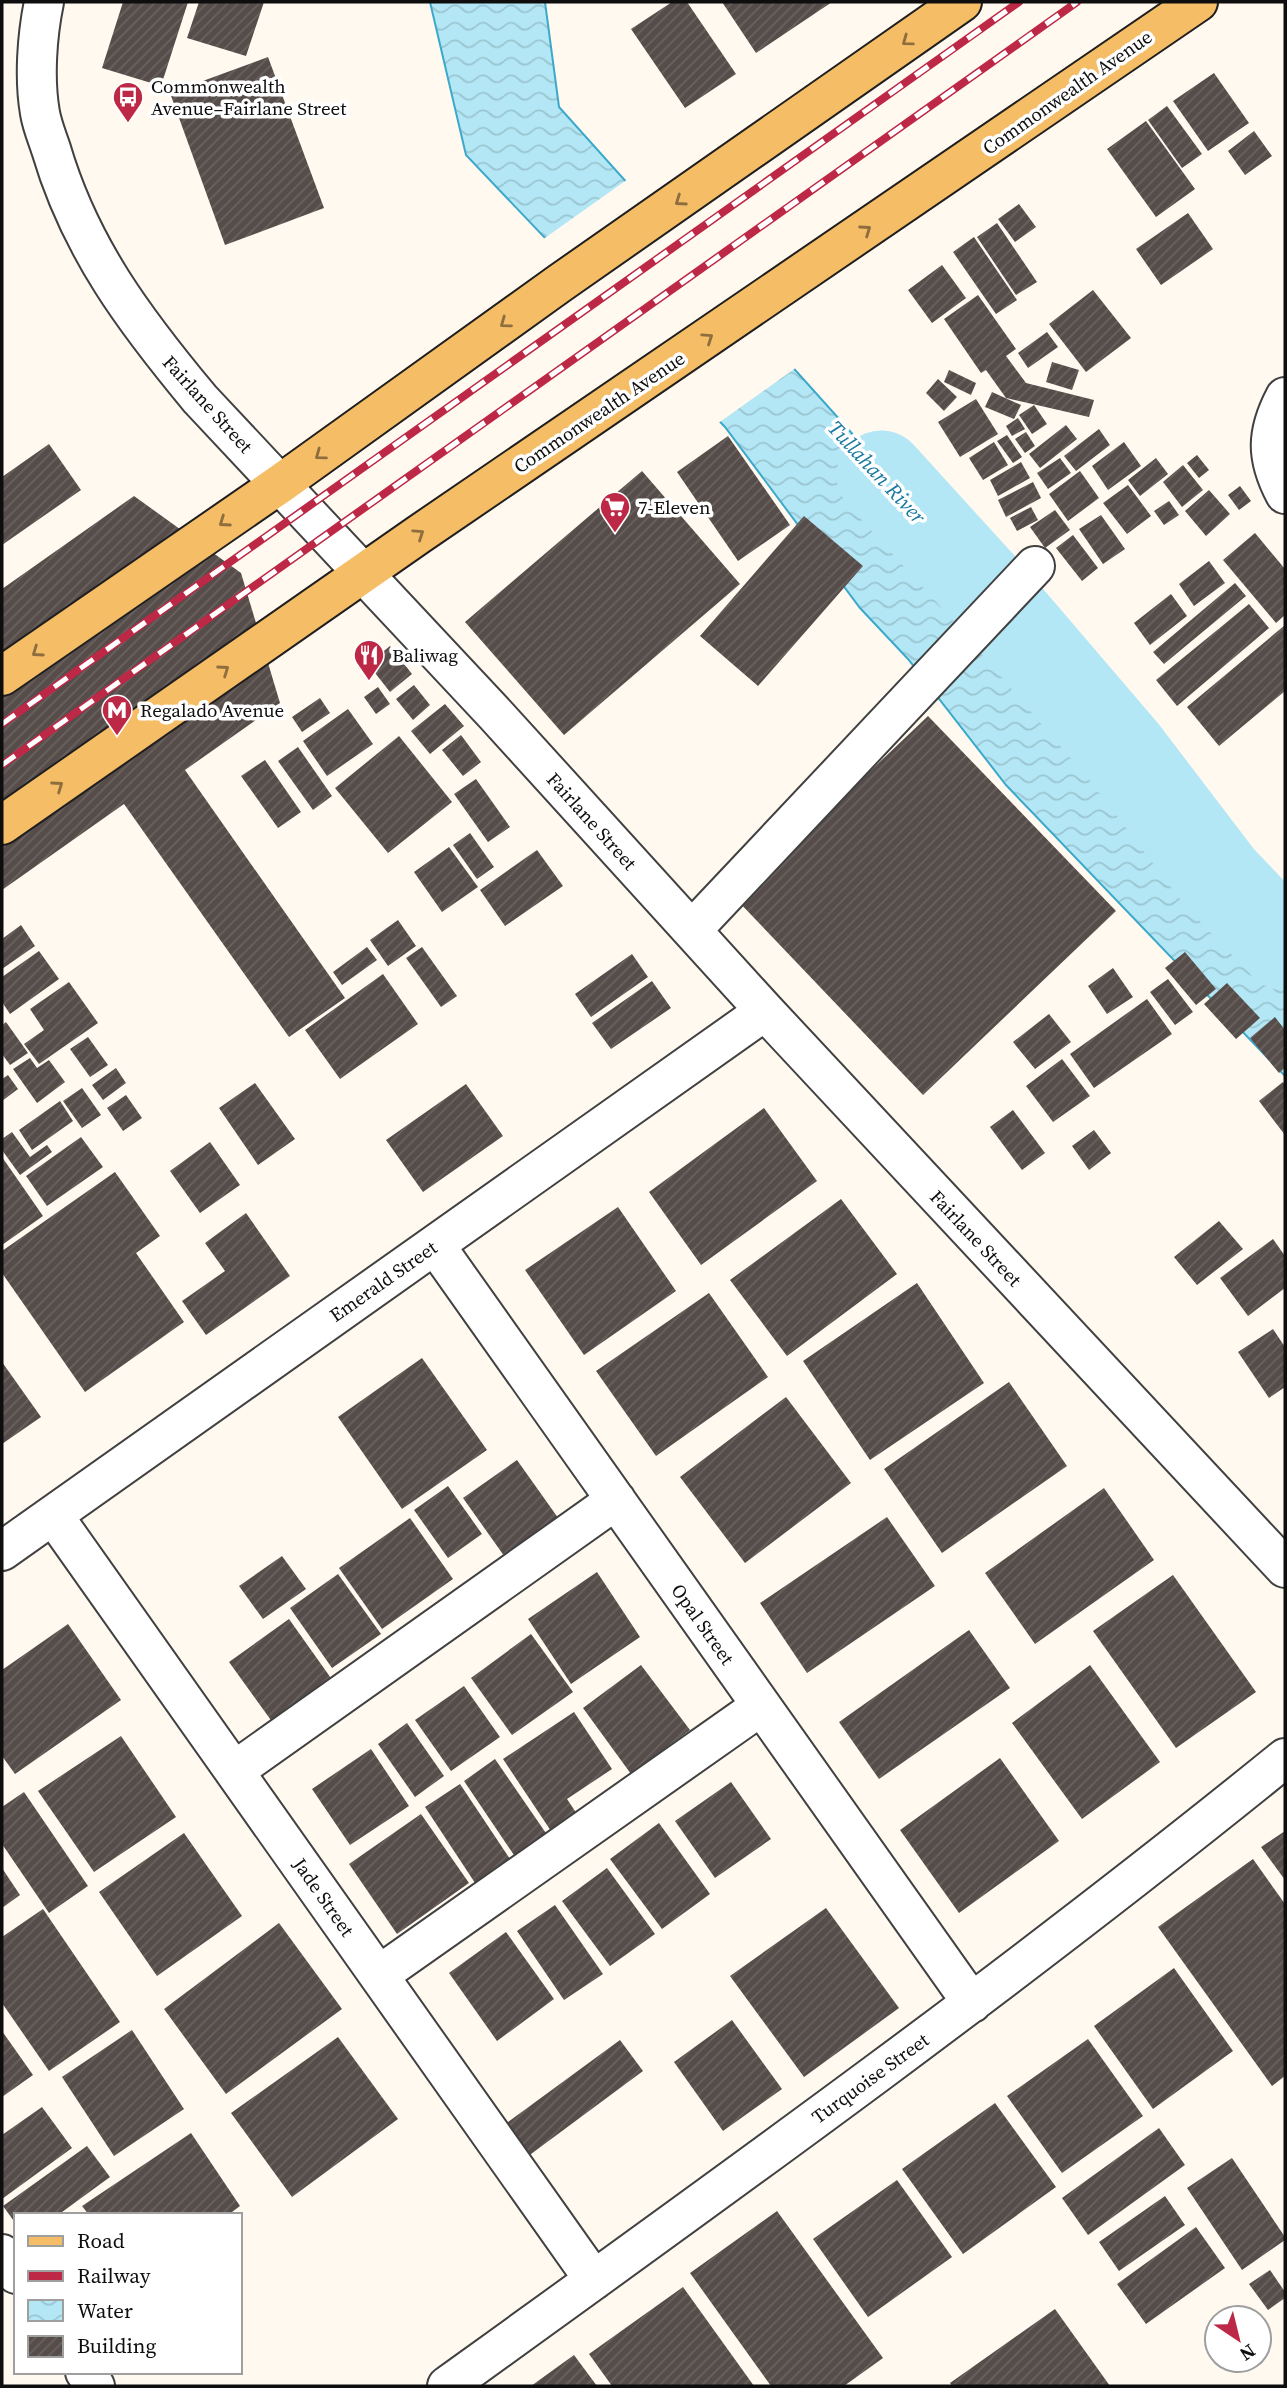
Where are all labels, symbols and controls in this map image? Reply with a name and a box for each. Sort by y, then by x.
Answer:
street label: Commonwealth Avenue [977,24,1157,160]
one-way arrow [902,33,915,46]
place label: Commonwealth Avenue–Fairlane Street [151,73,347,121]
bus stop icon: Commonwealth Avenue–Fairlane Street [111,80,145,124]
one-way arrow [674,193,687,206]
one-way arrow [858,226,871,238]
one-way arrow [500,315,513,327]
one-way arrow [700,334,713,346]
street label: Commonwealth Avenue [508,345,690,479]
street label: Fairlane Street [157,350,259,459]
water label: Tullahan River [822,414,933,530]
one-way arrow [315,447,328,459]
supermarket icon: 7-Eleven [598,490,632,534]
place label: 7-Eleven [638,494,710,520]
one-way arrow [219,514,232,526]
one-way arrow [411,530,424,542]
restaurant icon: Baliwag [352,638,386,682]
place label: Baliwag [392,642,458,668]
one-way arrow [31,644,44,657]
one-way arrow [216,666,229,678]
metro station icon: Regalado Avenue [100,693,134,737]
place label: Regalado Avenue [140,697,284,723]
street label: Fairlane Street [541,767,643,876]
one-way arrow [50,782,63,794]
street label: Fairlane Street [924,1184,1028,1293]
street label: Emerald Street [324,1234,443,1328]
street label: Opal Street [666,1578,741,1670]
street label: Jade Street [287,1852,361,1942]
street label: Turquoise Street [806,2026,935,2129]
legend [14,2213,242,2374]
text: Road [77,2226,125,2255]
text: Railway [77,2261,151,2290]
text: Water [77,2296,133,2325]
north arrow [1203,2304,1273,2374]
text: Building [77,2331,156,2360]
text: N [1234,2338,1261,2368]

